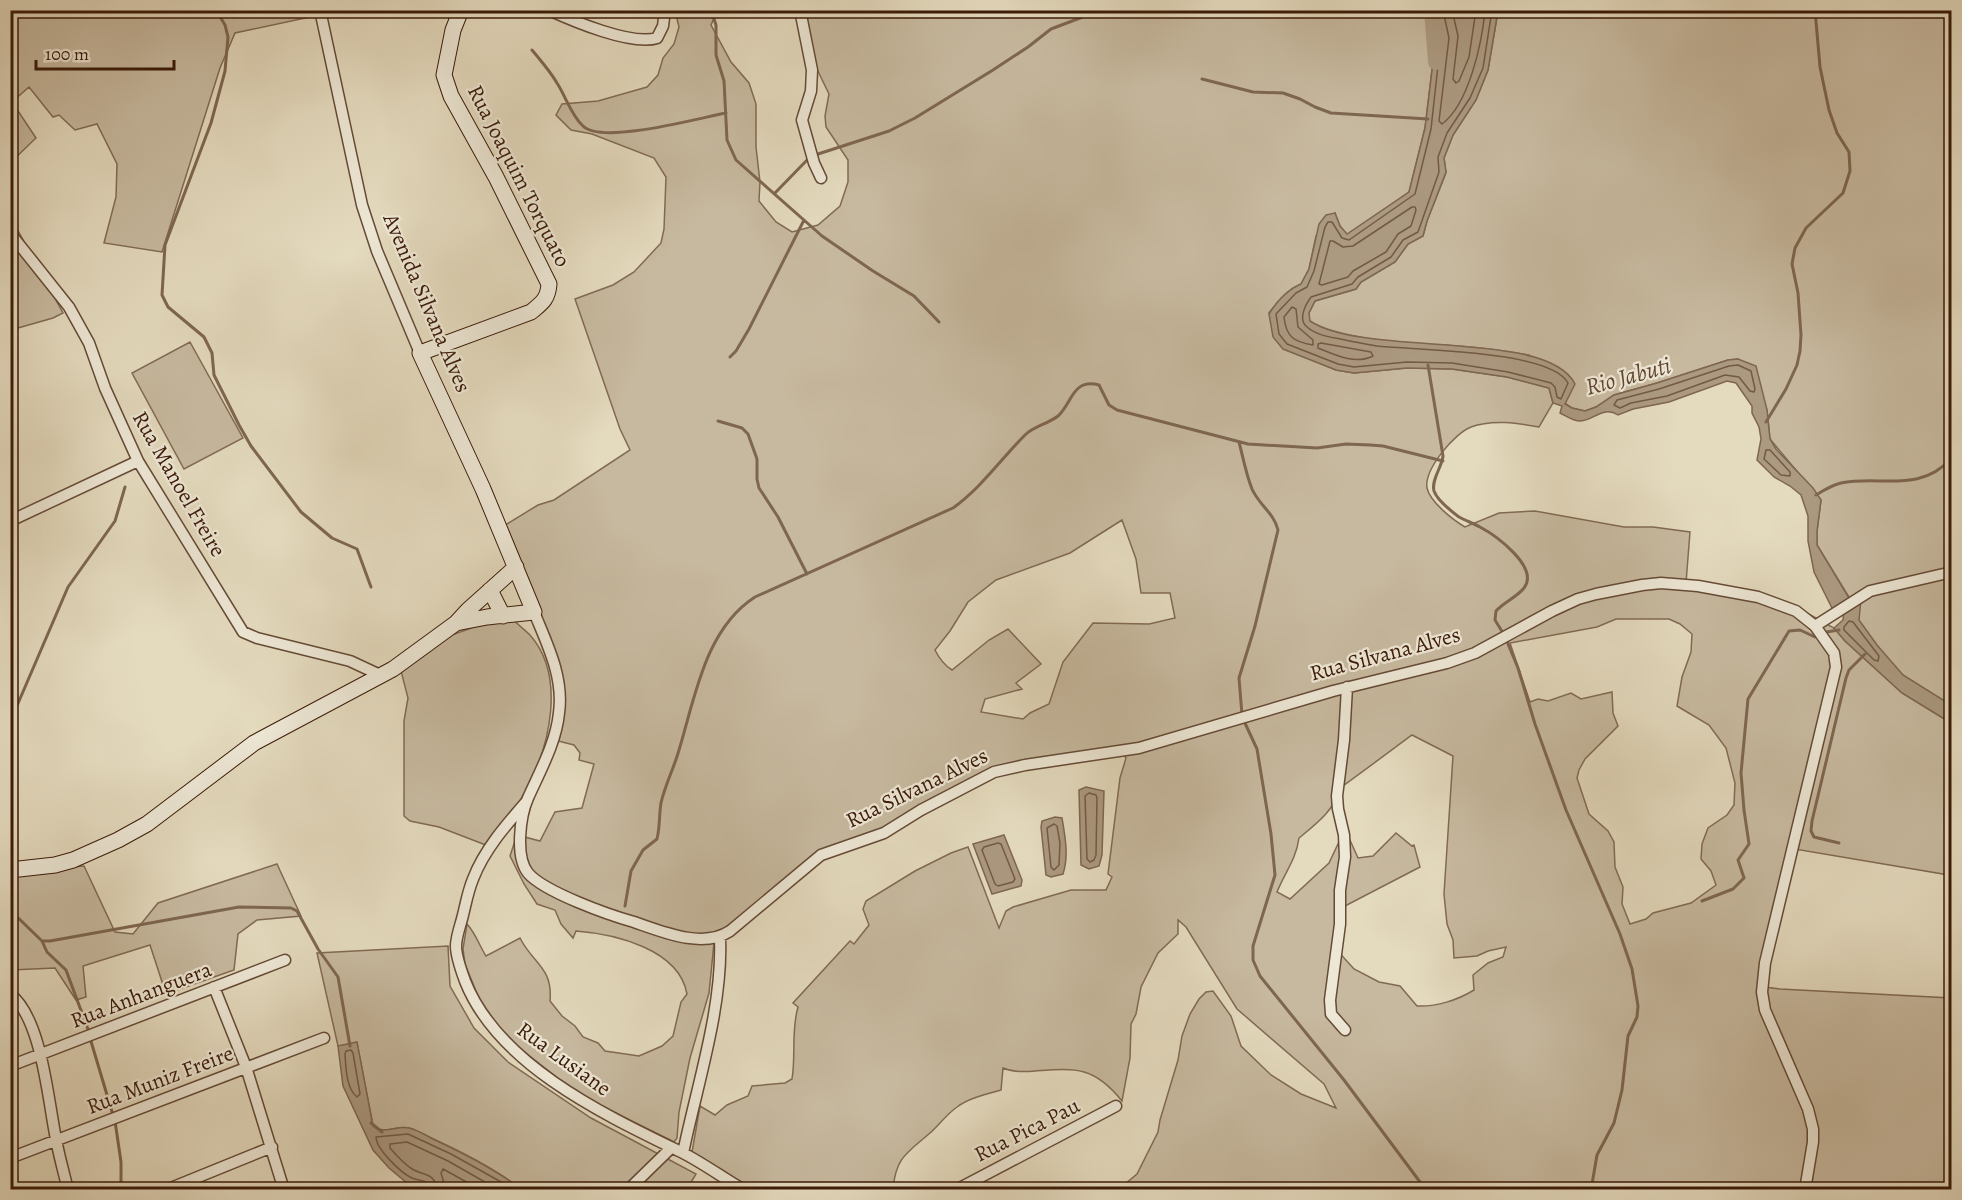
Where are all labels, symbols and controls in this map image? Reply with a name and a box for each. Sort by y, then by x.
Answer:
scale bar [36,33,174,71]
text: 100 m [45,42,89,66]
street label: Rua Joaquim Torquato [460,80,578,272]
street label: Avenida Silvana Alves [375,208,478,397]
water label: Rio Jabuti [1582,349,1674,403]
street label: Rua Manoel Freire [125,406,233,562]
street label: Rua Silvana Alves [1306,620,1464,688]
street label: Rua Silvana Alves [841,741,993,835]
street label: Rua Anhanguera [66,954,217,1036]
street label: Rua Lusiane [511,1015,617,1103]
street label: Rua Muniz Freire [82,1038,238,1122]
street label: Rua Pica Pau [969,1090,1085,1169]

